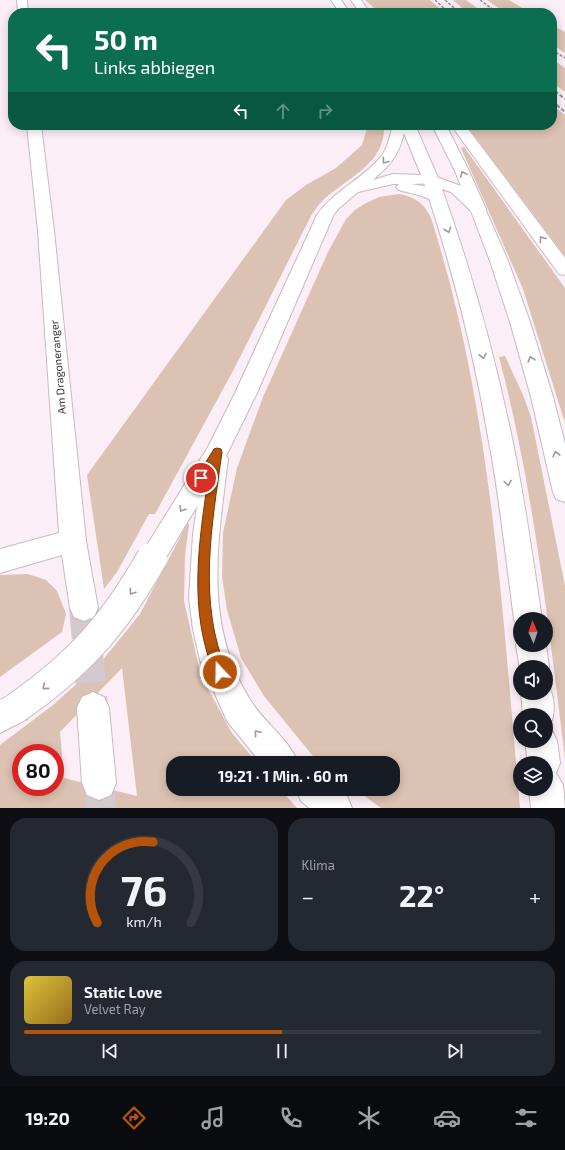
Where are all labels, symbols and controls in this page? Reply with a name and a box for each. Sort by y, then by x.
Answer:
text: 50 m [94,22,158,56]
icon: left [28,24,80,76]
text: Links abbiegen [94,56,215,78]
icon: left [230,100,252,122]
icon: ahead [272,100,294,122]
icon: right [314,100,336,122]
one-way arrow [383,156,390,163]
one-way arrow [459,170,467,177]
one-way arrow [444,227,452,234]
one-way arrow [539,236,547,243]
street label: Am Dragoneranger [47,319,68,415]
one-way arrow [478,352,486,359]
one-way arrow [527,356,536,363]
one-way arrow [553,451,561,457]
pin [184,461,218,495]
icon: arrive [190,467,212,489]
one-way arrow [503,480,512,486]
one-way arrow [179,505,187,512]
one-way arrow [129,588,137,595]
north arrow [513,612,553,652]
map controls [513,612,553,796]
position arrow [199,651,241,693]
button: sound [513,660,553,700]
one-way arrow [42,682,49,689]
button: search [513,708,553,748]
one-way arrow [255,731,262,738]
speed limit sign: 80 [12,744,64,796]
button: layers [513,756,553,796]
text: 19:21 · 1 Min. · 60 m [218,767,348,785]
text: Klima [302,857,335,873]
text: 76 [120,863,167,913]
text: 22° [399,877,444,913]
text: − [302,883,314,909]
text: + [529,883,541,909]
text: km/h [126,912,161,929]
text: Static Love [84,983,162,1001]
text: Velvet Ray [84,1001,146,1017]
icon: previous [99,1040,121,1062]
icon: pause [271,1040,293,1062]
icon: next [444,1040,466,1062]
icon: directions [120,1104,148,1132]
icon: music [199,1104,227,1132]
icon: phone [277,1104,305,1132]
icon: climate [355,1104,383,1132]
icon: car [433,1104,461,1132]
icon: filters [512,1104,540,1132]
text: 19:20 [25,1107,70,1129]

